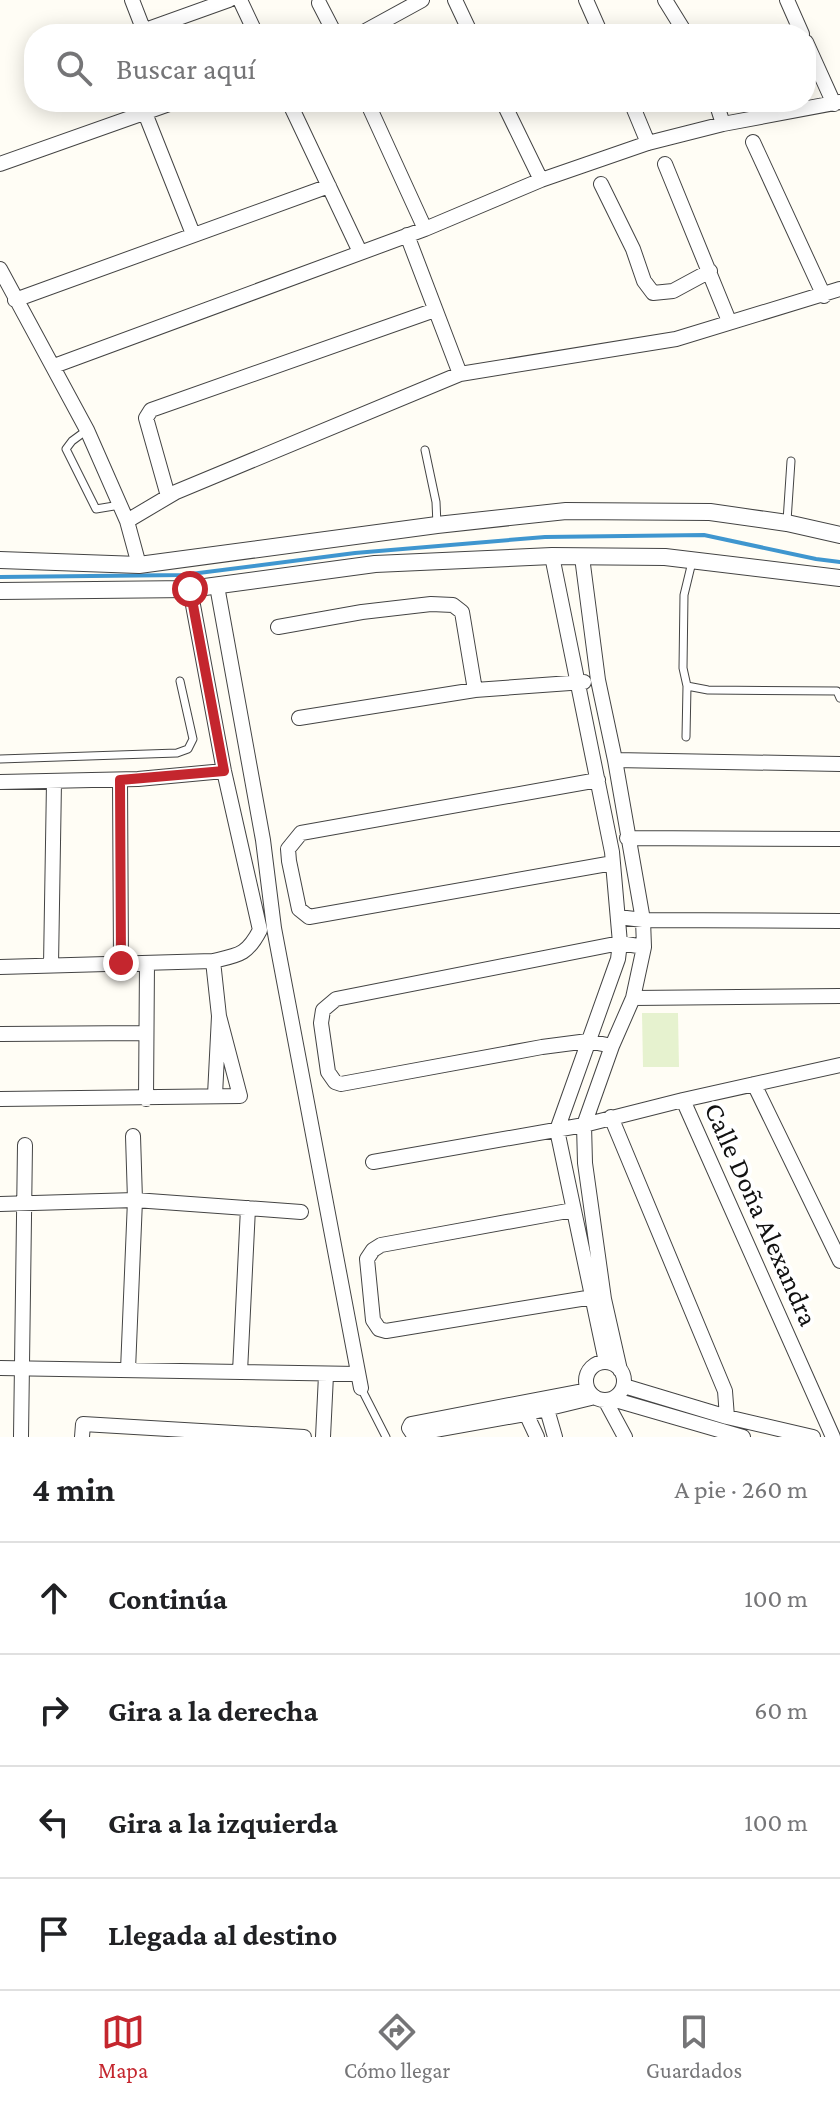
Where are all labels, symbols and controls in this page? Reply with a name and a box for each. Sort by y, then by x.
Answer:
search box [24,24,816,112]
icon: search [52,46,96,90]
text: Buscar aquí [116,52,256,85]
route start [172,571,208,607]
route end [103,945,139,981]
street label: Calle Doña Alexandra [698,1098,825,1330]
text: 4 min [32,1471,115,1508]
text: A pie · 260 m [674,1475,808,1504]
icon: ahead [32,1576,76,1620]
text: Continúa [108,1582,227,1615]
text: 100 m [744,1584,808,1613]
icon: right [32,1688,76,1732]
text: Gira a la derecha [108,1694,318,1727]
text: 60 m [754,1696,808,1725]
icon: left [32,1800,76,1844]
text: Gira a la izquierda [108,1806,338,1839]
text: 100 m [744,1808,808,1837]
icon: arrive [32,1912,76,1956]
text: Llegada al destino [108,1918,337,1951]
tab: Mapa [98,2010,148,2083]
tab: Cómo llegar [344,2010,450,2083]
tab: Guardados [646,2010,742,2083]

